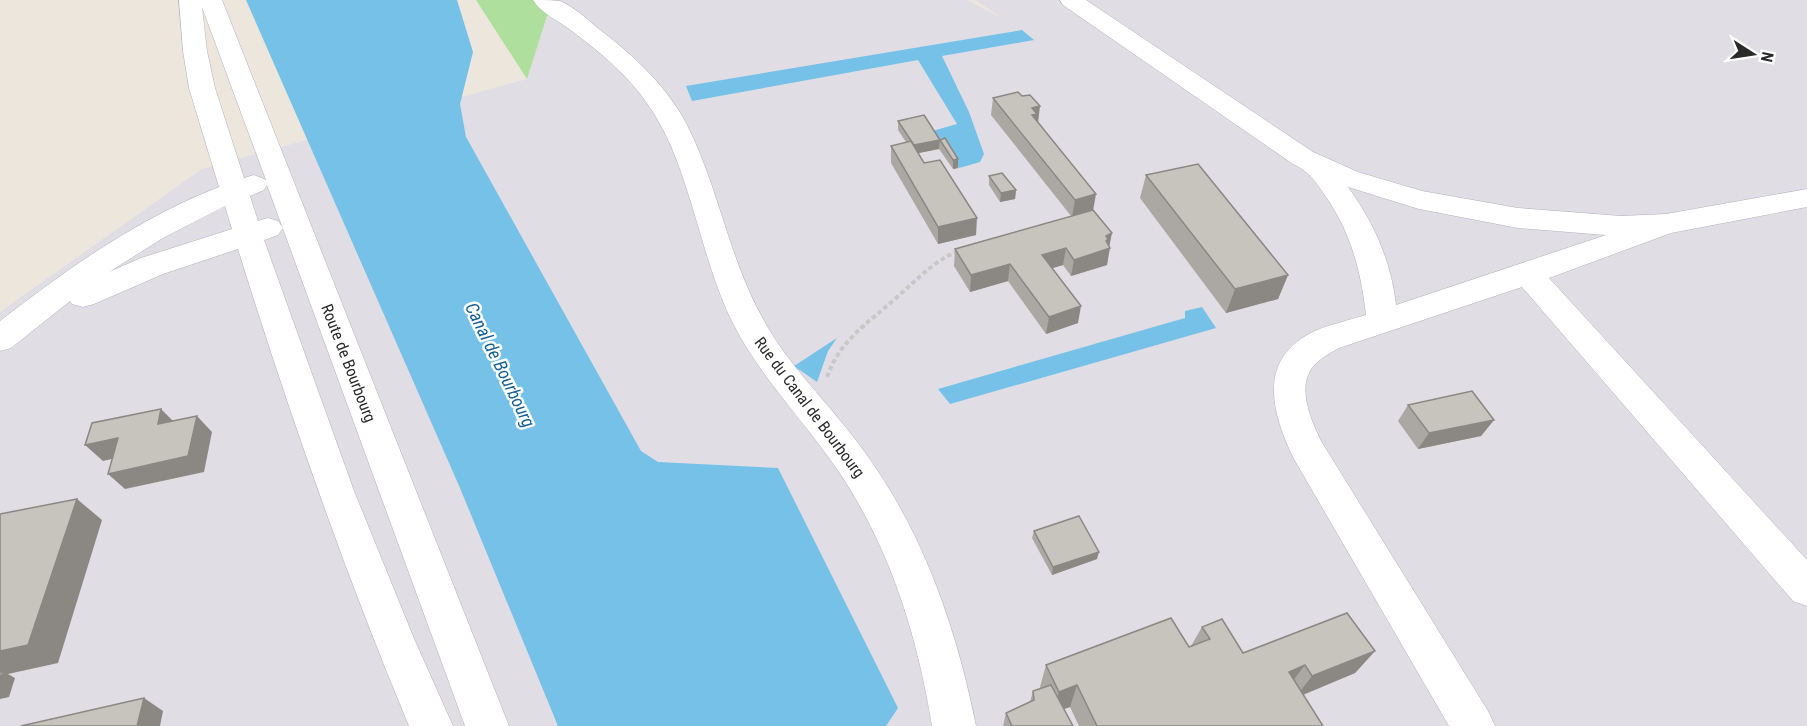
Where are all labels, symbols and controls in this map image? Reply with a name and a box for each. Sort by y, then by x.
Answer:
north arrow [1723,24,1783,84]
text: N [1757,50,1777,64]
water label: Canal de Bourbourg [461,299,540,431]
street label: Route de Bourbourg [317,301,380,425]
street label: Rue du Canal de Bourbourg [751,333,869,481]

